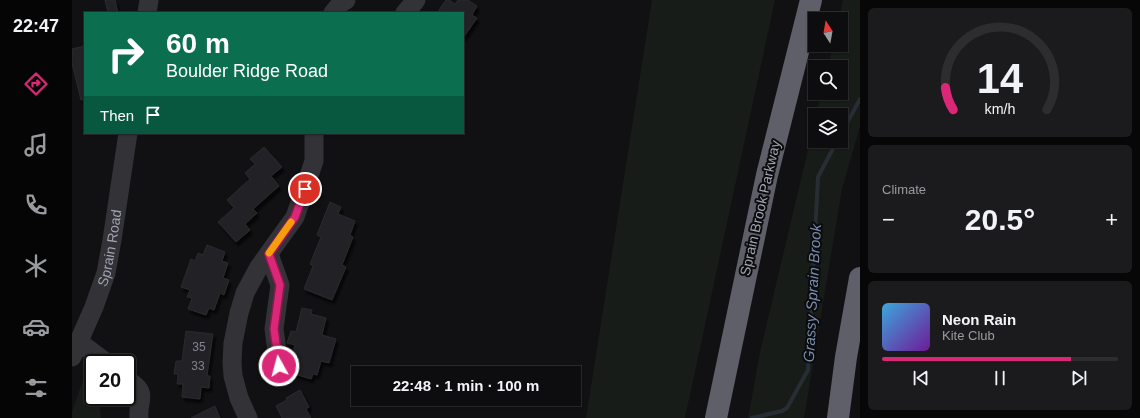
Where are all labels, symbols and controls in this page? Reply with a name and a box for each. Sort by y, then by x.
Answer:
north arrow [808,12,848,52]
map controls [808,12,848,148]
text: 22:47 [13,16,59,36]
icon: right [100,28,152,80]
text: 60 m [166,28,230,59]
text: 14 [977,55,1023,102]
button: search [808,60,848,100]
text: Boulder Ridge Road [166,61,328,81]
icon: directions [22,70,50,98]
text: km/h [985,101,1016,117]
icon: arrive [142,104,164,126]
text: Then [100,107,134,124]
button: layers [808,108,848,148]
icon: music [22,131,50,159]
street label: Sprain Brook Parkway [737,139,783,277]
pin [288,172,322,206]
icon: arrive [294,178,316,200]
text: Climate [882,182,926,197]
icon: phone [22,191,50,219]
text: 20.5° [965,203,1035,236]
text: − [882,207,895,232]
text: + [1105,207,1118,232]
street label: Sprain Road [94,208,124,289]
water label: Grassy Sprain Brook [800,222,824,363]
icon: climate [22,252,50,280]
text: Neon Rain [942,311,1016,328]
icon: car [22,313,50,341]
text: Kite Club [942,328,995,343]
house number: 35 [192,340,206,354]
position arrow [258,345,300,387]
speed limit sign: 20 [84,354,136,406]
house number: 33 [191,359,205,373]
icon: previous [910,367,932,389]
icon: pause [989,367,1011,389]
icon: next [1068,367,1090,389]
icon: filters [22,374,50,402]
text: 22:48 · 1 min · 100 m [393,377,539,394]

